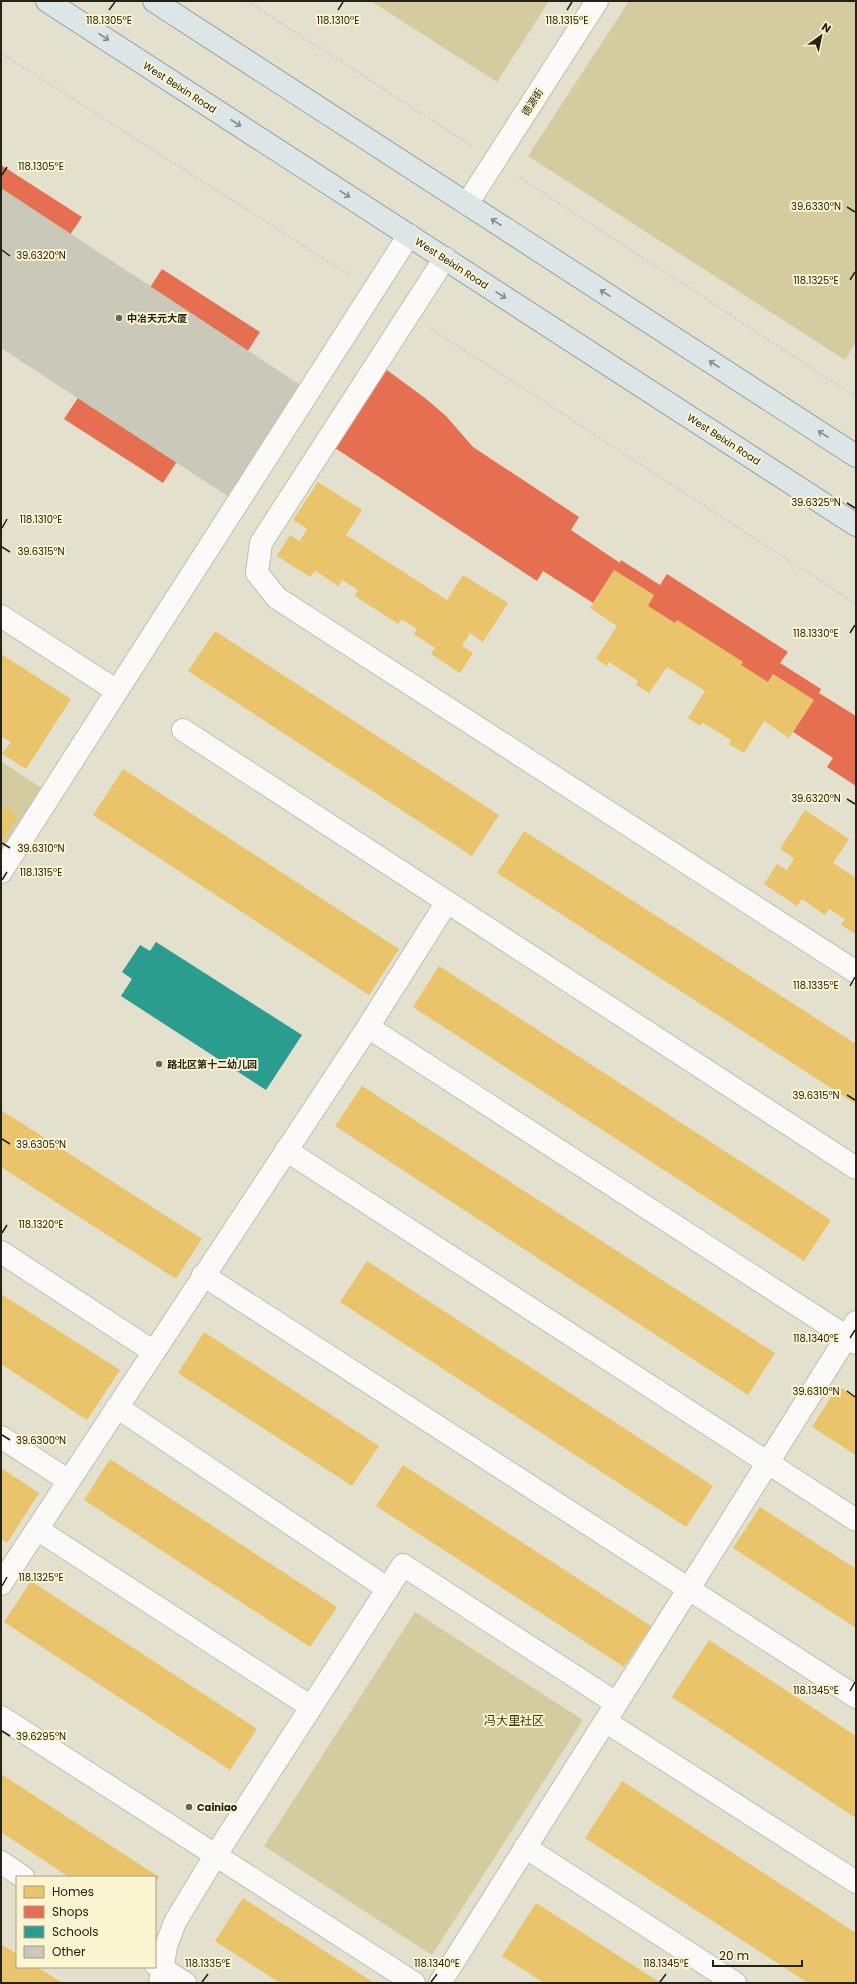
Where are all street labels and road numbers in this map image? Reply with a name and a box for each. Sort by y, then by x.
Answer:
street label: West Beixin Road [140,58,219,117]
street label: 德源街 [518,86,547,119]
street label: West Beixin Road [412,234,491,293]
street label: West Beixin Road [684,410,763,469]

